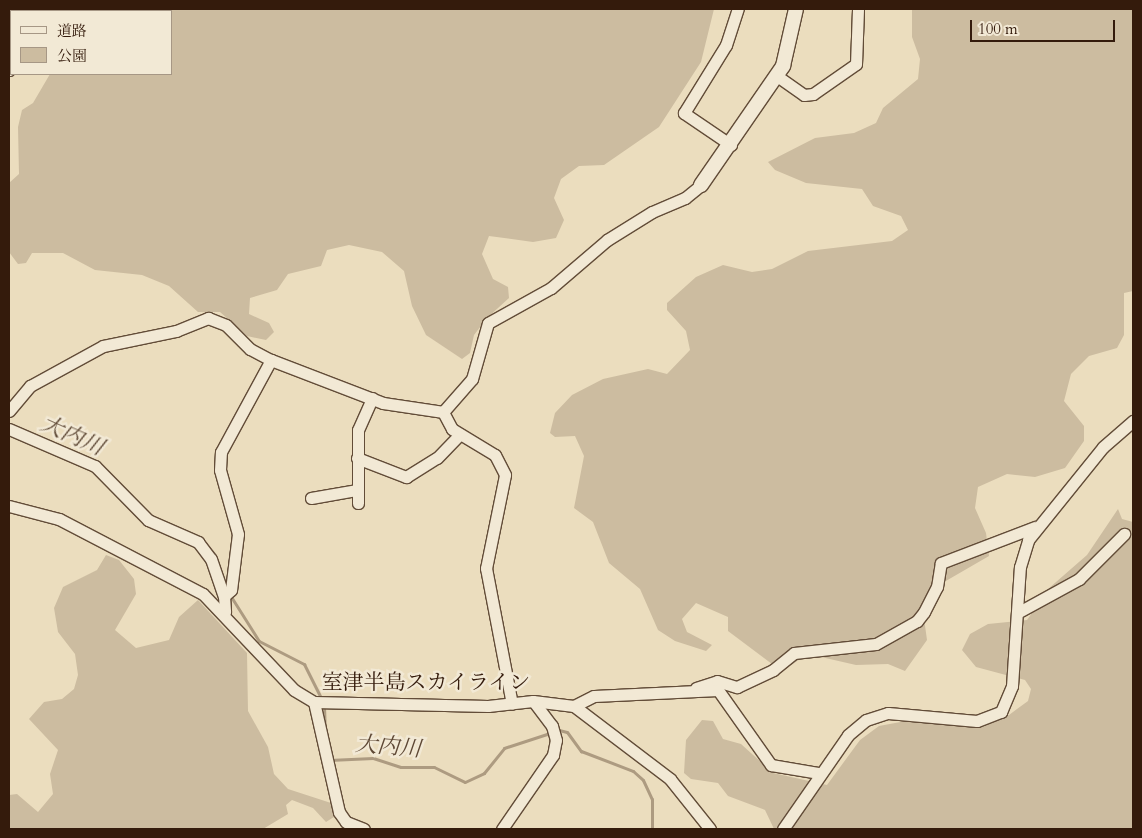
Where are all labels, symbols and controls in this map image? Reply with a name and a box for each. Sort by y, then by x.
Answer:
legend [10,10,172,75]
scale bar [972,10,1117,42]
text: 100 m [978,19,1018,39]
text: 道路 [57,21,87,41]
text: 公園 [57,46,87,66]
water label: 大内川 [36,411,108,461]
street label: 室津半島スカイライン [321,670,531,696]
water label: 大内川 [354,731,422,763]

